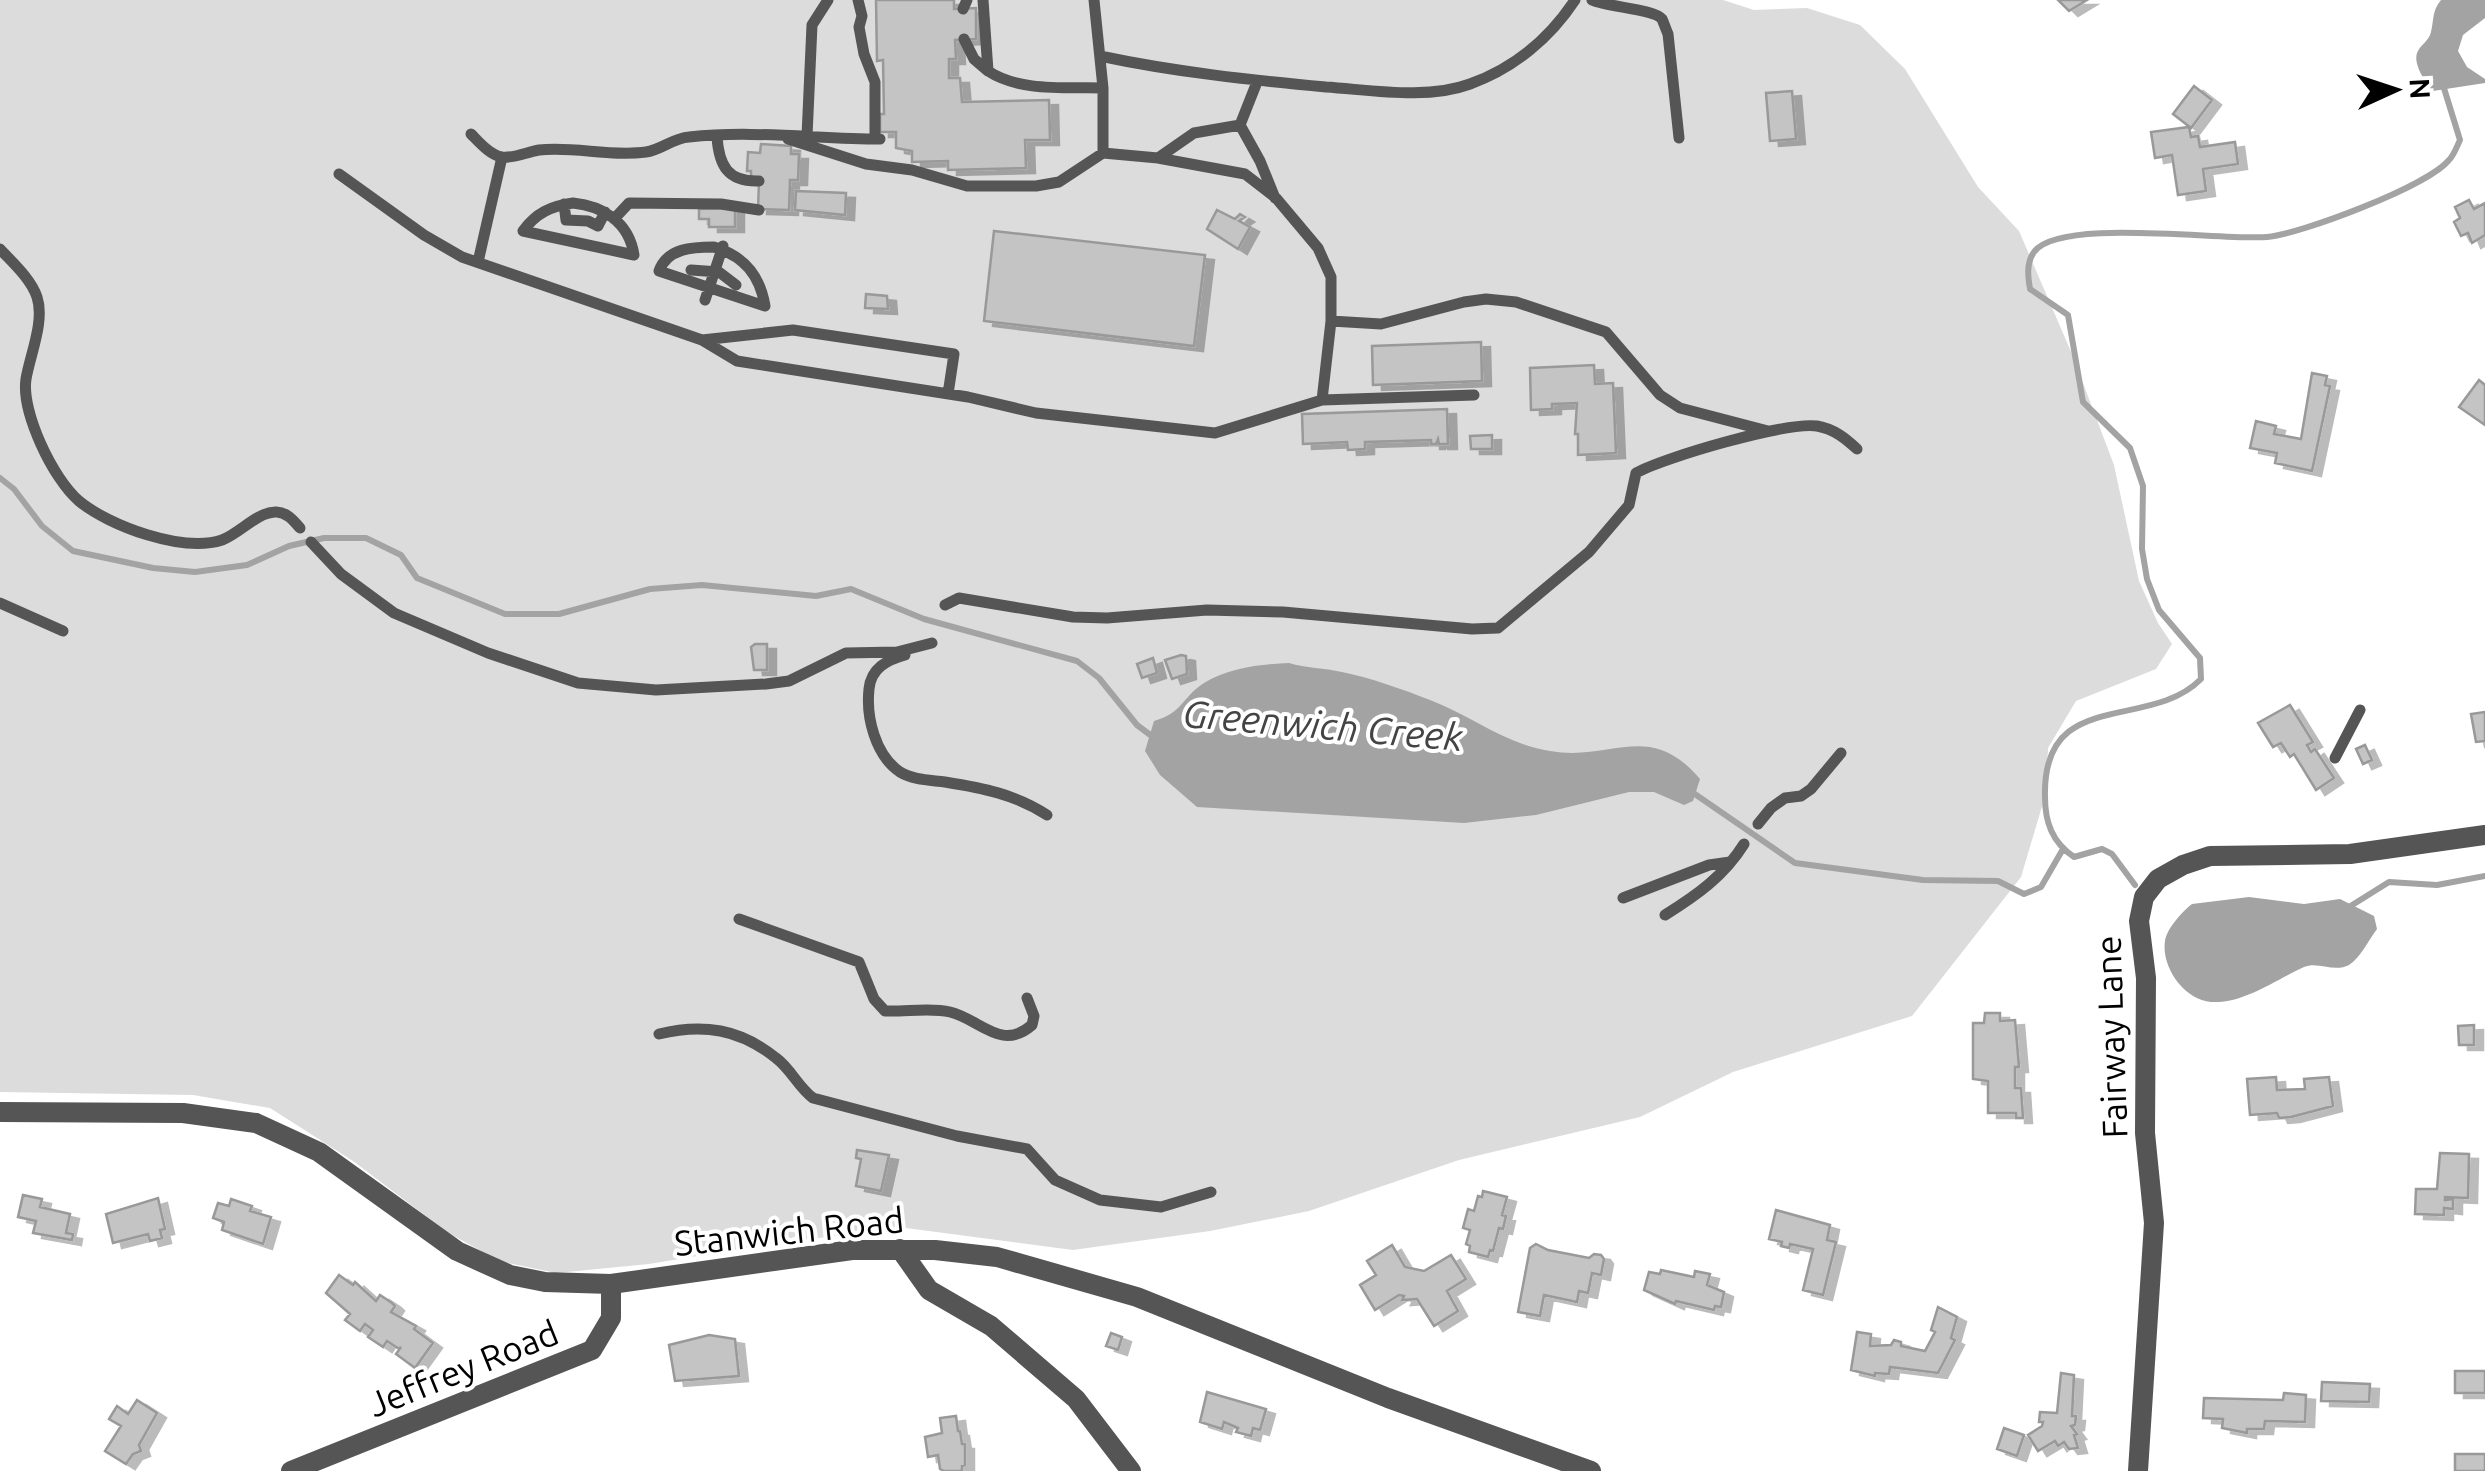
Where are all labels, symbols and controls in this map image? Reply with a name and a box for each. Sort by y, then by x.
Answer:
north arrow [2345,40,2445,140]
text: N [2404,77,2436,100]
water label: Greenwich Creek [1181,692,1465,758]
street label: Fairway Lane [2087,935,2135,1139]
street label: Stanwich Road [672,1199,906,1263]
street label: Jeffrey Road [362,1312,564,1424]

